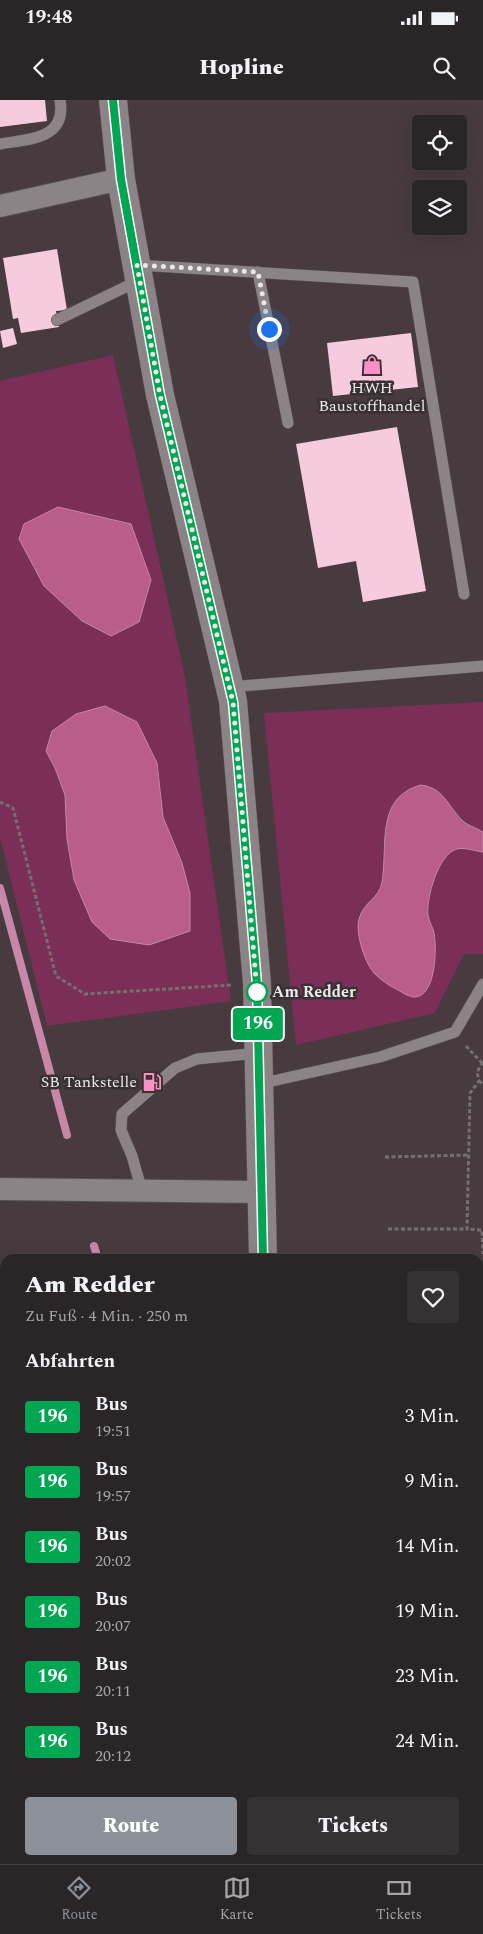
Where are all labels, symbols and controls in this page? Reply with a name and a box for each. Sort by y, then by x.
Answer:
text: 19:48 [25,3,73,32]
text: Hopline [199,51,284,84]
icon: back [25,54,53,82]
icon: search [430,54,458,82]
map controls [412,115,467,235]
button: locate [412,115,467,170]
button: layers [412,180,467,235]
your location [257,317,282,342]
shop icon: HWH Baustoffhandel [361,354,383,376]
place label: HWH Baustoffhandel [318,376,426,418]
place label: Am Redder [272,980,356,1004]
marker: Am Redder [246,981,268,1003]
line badge: 196 [229,1008,287,1040]
text: 196 [243,1010,273,1037]
place label: SB Tankstelle [41,1070,137,1094]
fuel station icon: SB Tankstelle [141,1071,163,1093]
text: Am Redder [25,1267,154,1303]
button: heart [407,1271,459,1323]
text: Zu Fuß · 4 Min. · 250 m [25,1304,188,1328]
text: Abfahrten [25,1347,115,1376]
text: Bus [95,1390,128,1419]
text: 3 Min. [405,1402,459,1431]
text: 196 [37,1403,68,1430]
text: 19:51 [95,1419,131,1443]
text: Bus [95,1455,128,1484]
text: 9 Min. [405,1467,459,1496]
text: 196 [37,1468,68,1495]
text: 19:57 [95,1484,131,1508]
text: Bus [95,1520,128,1549]
text: 14 Min. [395,1532,459,1561]
text: 196 [37,1533,68,1560]
text: 20:02 [95,1549,131,1573]
text: Bus [95,1585,128,1614]
text: 19 Min. [395,1597,459,1626]
text: 196 [37,1598,68,1625]
text: 20:07 [95,1614,131,1638]
text: Bus [95,1650,128,1679]
text: 23 Min. [395,1662,459,1691]
text: 196 [37,1663,68,1690]
text: 20:11 [95,1679,131,1703]
text: Bus [95,1715,128,1744]
text: 24 Min. [395,1727,459,1756]
text: 196 [37,1728,68,1755]
text: 20:12 [95,1744,131,1768]
button: Route [25,1797,237,1855]
button: Tickets [247,1797,459,1855]
tab: Route [61,1874,98,1925]
tab: Karte [220,1874,254,1925]
tab: Tickets [376,1874,422,1925]

